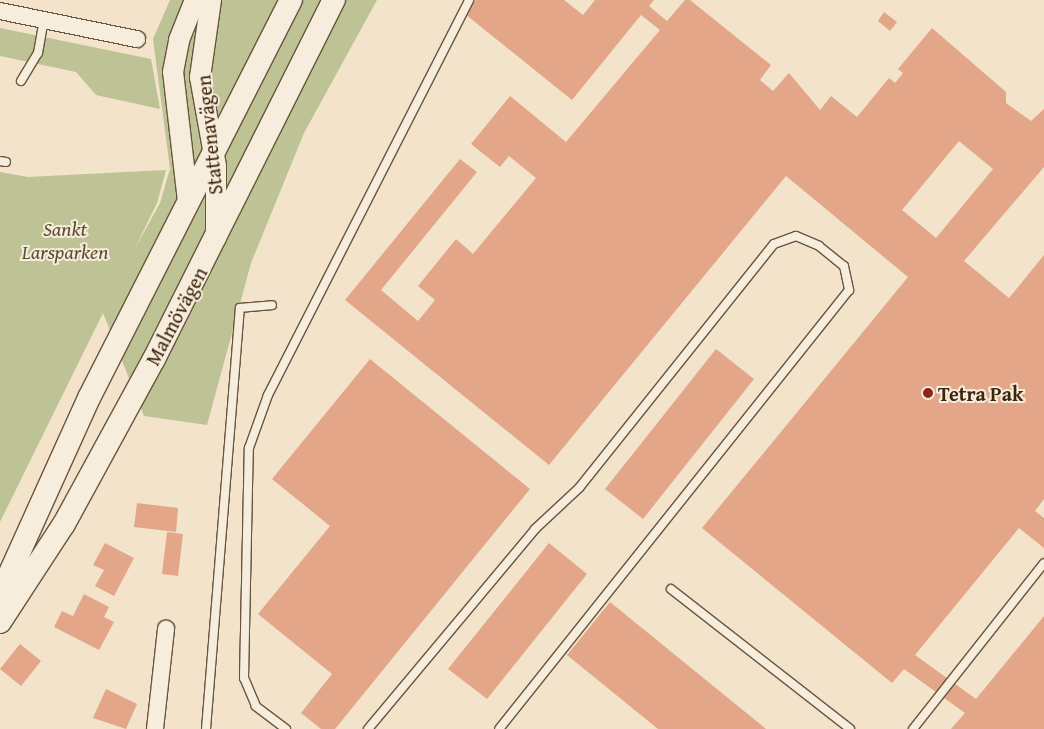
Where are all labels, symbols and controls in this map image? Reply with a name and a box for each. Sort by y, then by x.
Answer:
street label: Stattenavägen [191,74,227,196]
park label: Sankt Larsparken [22,217,108,264]
street label: Malmövägen [140,263,212,369]
place label: Tetra Pak [938,381,1023,405]
marker: Tetra Pak [922,387,934,399]

